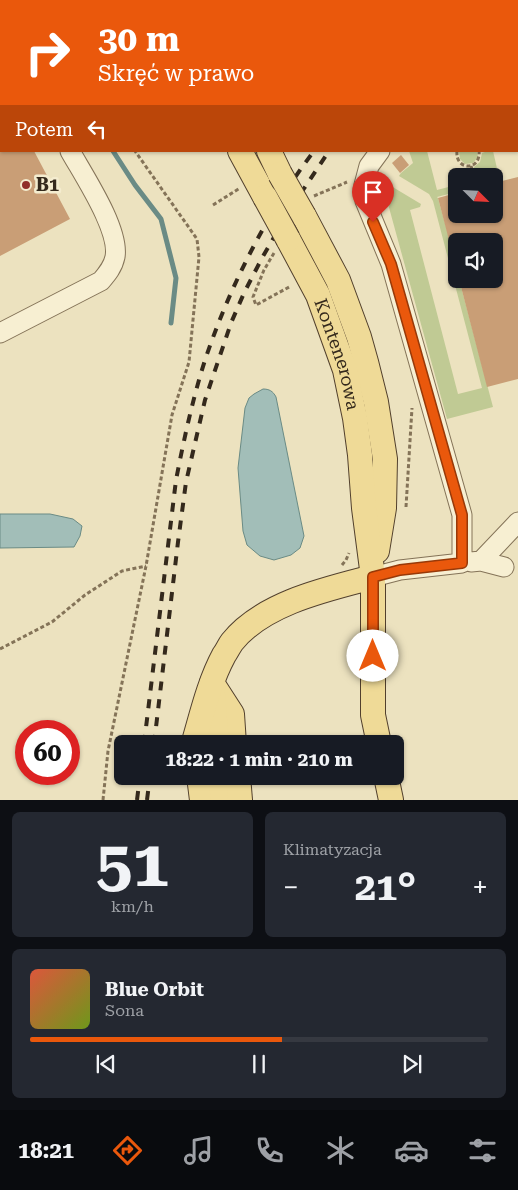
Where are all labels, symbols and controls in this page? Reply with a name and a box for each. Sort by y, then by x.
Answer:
text: 30 m [98,19,180,60]
icon: right [15,20,80,85]
text: Skręć w prawo [98,61,254,86]
icon: left [83,115,111,143]
text: Potem [15,118,73,141]
north arrow [448,168,502,222]
map controls [448,168,503,288]
pin [352,171,394,222]
place label: B1 [36,174,59,195]
icon: arrive [359,178,387,206]
marker: B1 [20,179,32,191]
button: sound [448,233,503,288]
street label: Kontenerowa [310,296,364,412]
position arrow [346,629,398,681]
speed limit sign: 60 [15,720,80,785]
text: 18:22 · 1 min · 210 m [165,748,353,771]
text: 51 [96,826,169,902]
text: Klimatyzacja [283,840,382,859]
text: 21° [355,865,416,909]
text: − [283,871,299,904]
text: + [472,871,488,904]
text: km/h [111,897,154,916]
text: Blue Orbit [105,978,204,1001]
text: Sona [105,1001,144,1020]
icon: previous [92,1050,120,1078]
icon: pause [245,1050,273,1078]
icon: next [398,1050,426,1078]
icon: directions [110,1133,145,1168]
icon: music [181,1133,216,1168]
icon: phone [252,1133,287,1168]
icon: climate [323,1133,358,1168]
icon: car [394,1133,429,1168]
icon: filters [465,1133,500,1168]
text: 18:21 [18,1138,74,1163]

